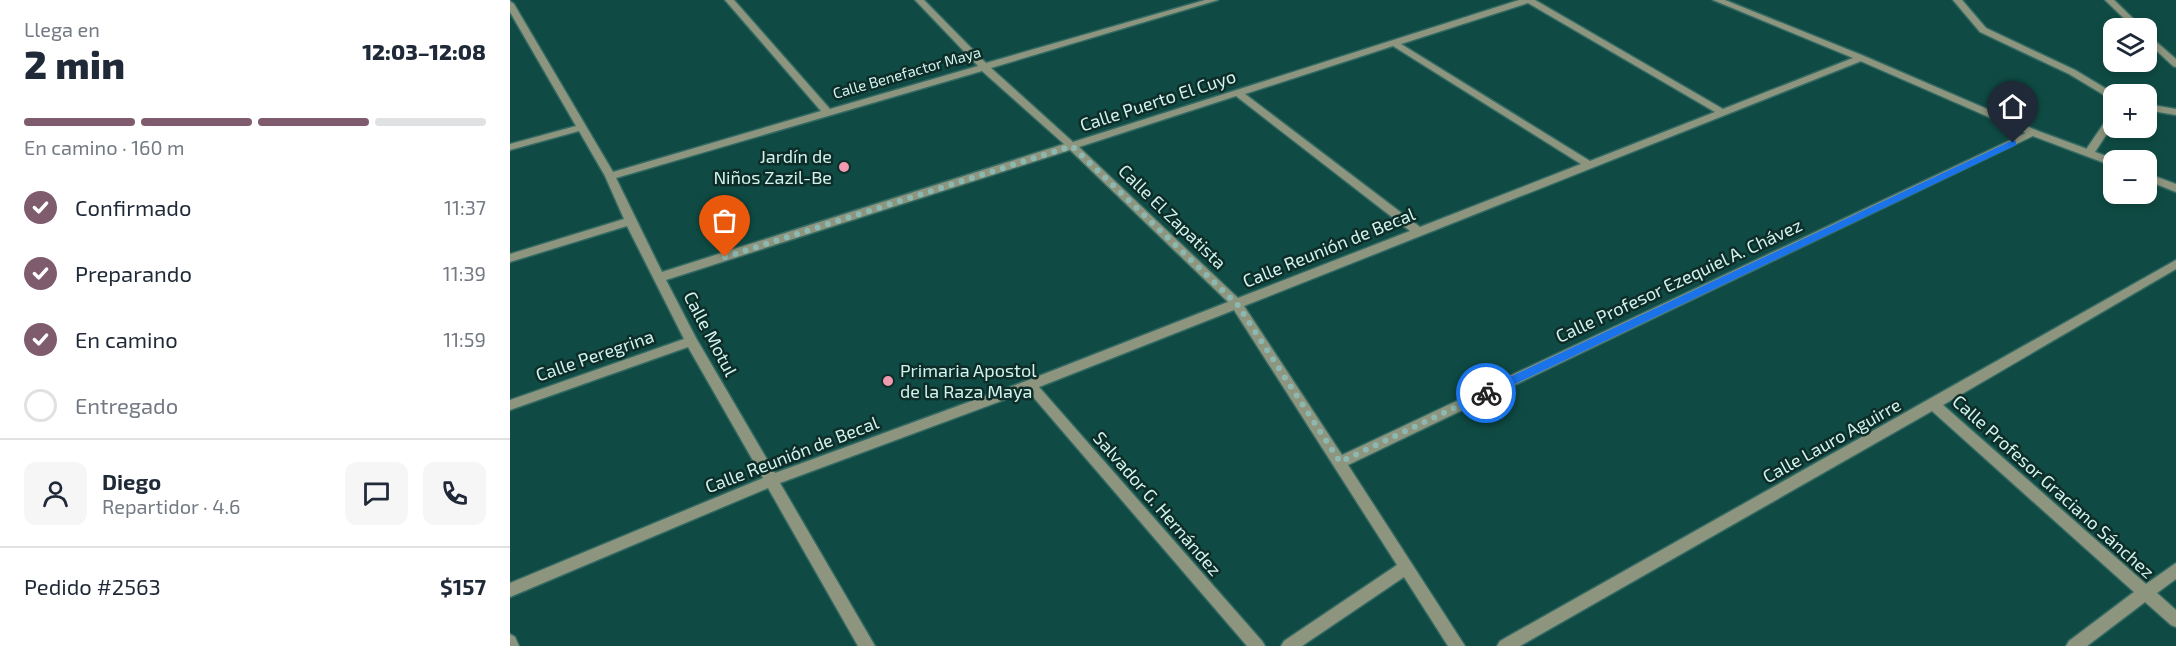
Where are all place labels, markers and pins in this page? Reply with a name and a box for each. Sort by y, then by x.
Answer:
pin [1987,81,2038,143]
place label: Jardín de Niños Zazil-Be [713,145,832,188]
marker: Jardín de Niños Zazil-Be [837,160,851,174]
pin [699,195,750,257]
place label: Primaria Apostol de la Raza Maya [900,359,1037,402]
marker: Primaria Apostol de la Raza Maya [881,374,895,388]

